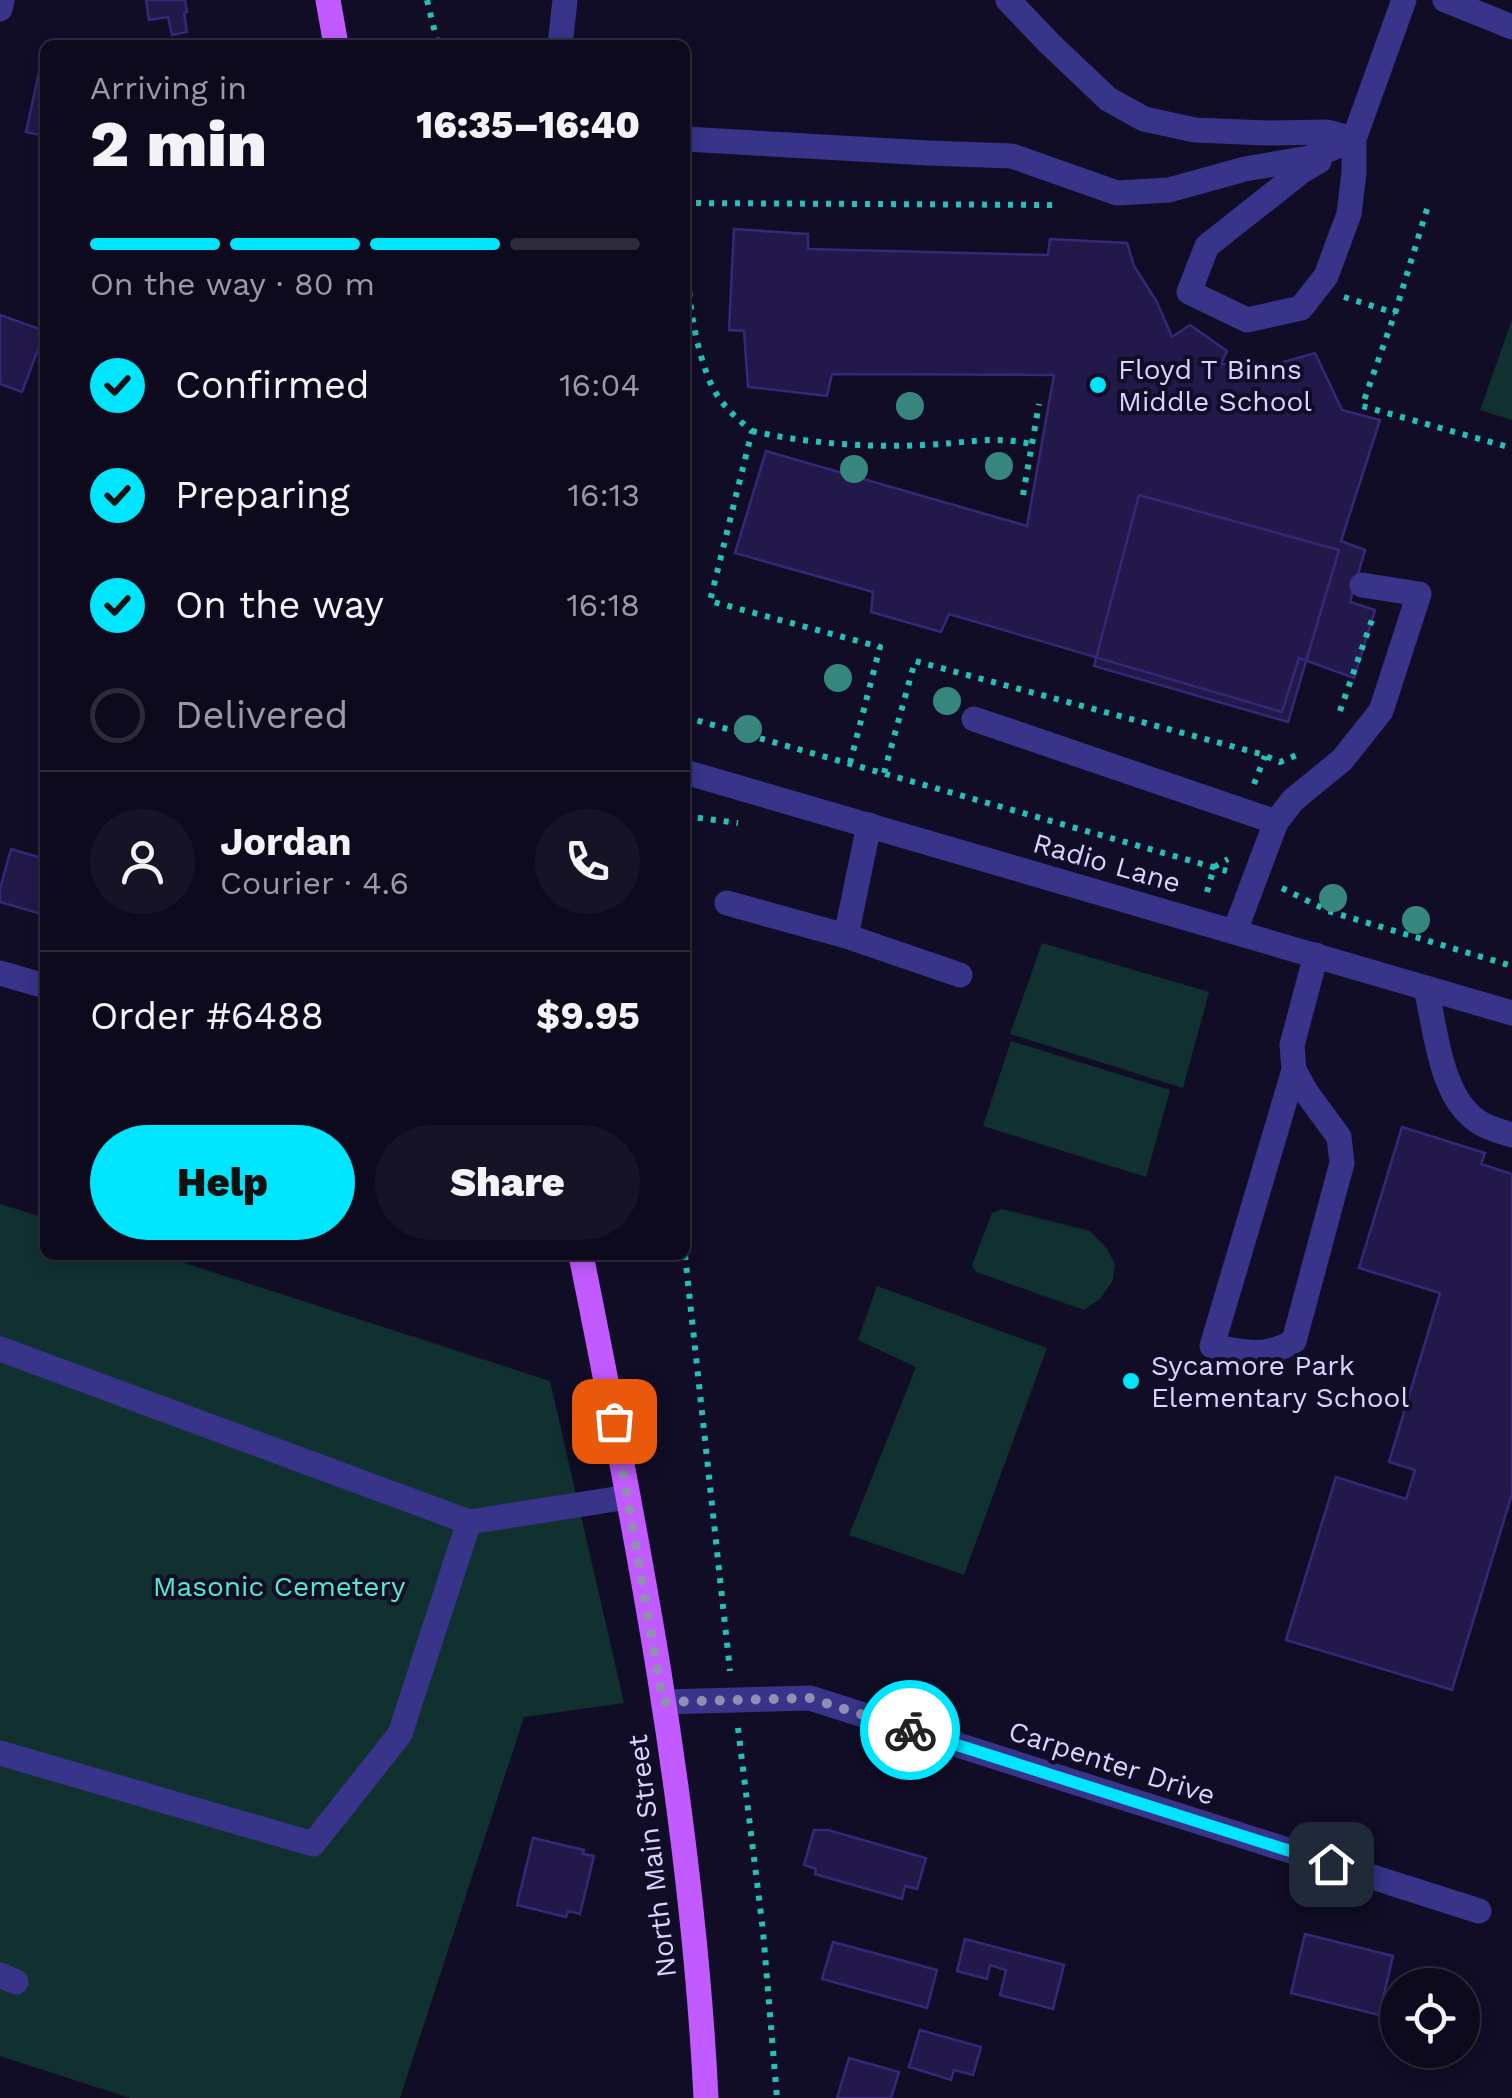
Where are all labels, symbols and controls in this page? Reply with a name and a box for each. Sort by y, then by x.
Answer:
text: Arriving in [90,69,247,107]
text: 16:35–16:40 [416,103,640,147]
text: 2 min [90,106,267,182]
text: On the way · 80 m [90,265,375,303]
place label: Floyd T Binns Middle School [1118,353,1312,418]
icon: check [90,358,145,413]
text: Confirmed [175,363,370,407]
text: 16:04 [559,366,640,404]
marker: Floyd T Binns Middle School [1087,374,1109,396]
icon: check [90,468,145,523]
text: Preparing [175,473,350,517]
text: 16:13 [567,476,640,514]
icon: check [90,578,145,633]
text: On the way [175,583,384,627]
text: 16:18 [566,586,640,624]
text: Delivered [175,693,348,737]
button: person [90,809,195,914]
button: phone [535,809,640,914]
text: Jordan [220,820,352,864]
street label: Radio Lane [1029,826,1185,900]
text: Courier · 4.6 [220,864,409,902]
text: Order #6488 [90,994,324,1038]
text: $9.95 [536,994,640,1038]
button: Help [90,1125,355,1240]
button: Share [375,1125,640,1240]
place label: Sycamore Park Elementary School [1151,1349,1409,1414]
marker: Sycamore Park Elementary School [1120,1370,1142,1392]
pin [572,1379,657,1464]
icon: bag [587,1394,642,1449]
park label: Masonic Cemetery [153,1570,406,1603]
courier [860,1680,960,1780]
icon: bike [883,1703,938,1758]
street label: Carpenter Drive [1005,1714,1219,1812]
street label: North Main Street [621,1732,683,1979]
pin [1289,1822,1374,1907]
icon: home [1304,1837,1359,1892]
map controls [1380,1968,1480,2068]
button: locate [1380,1968,1480,2068]

